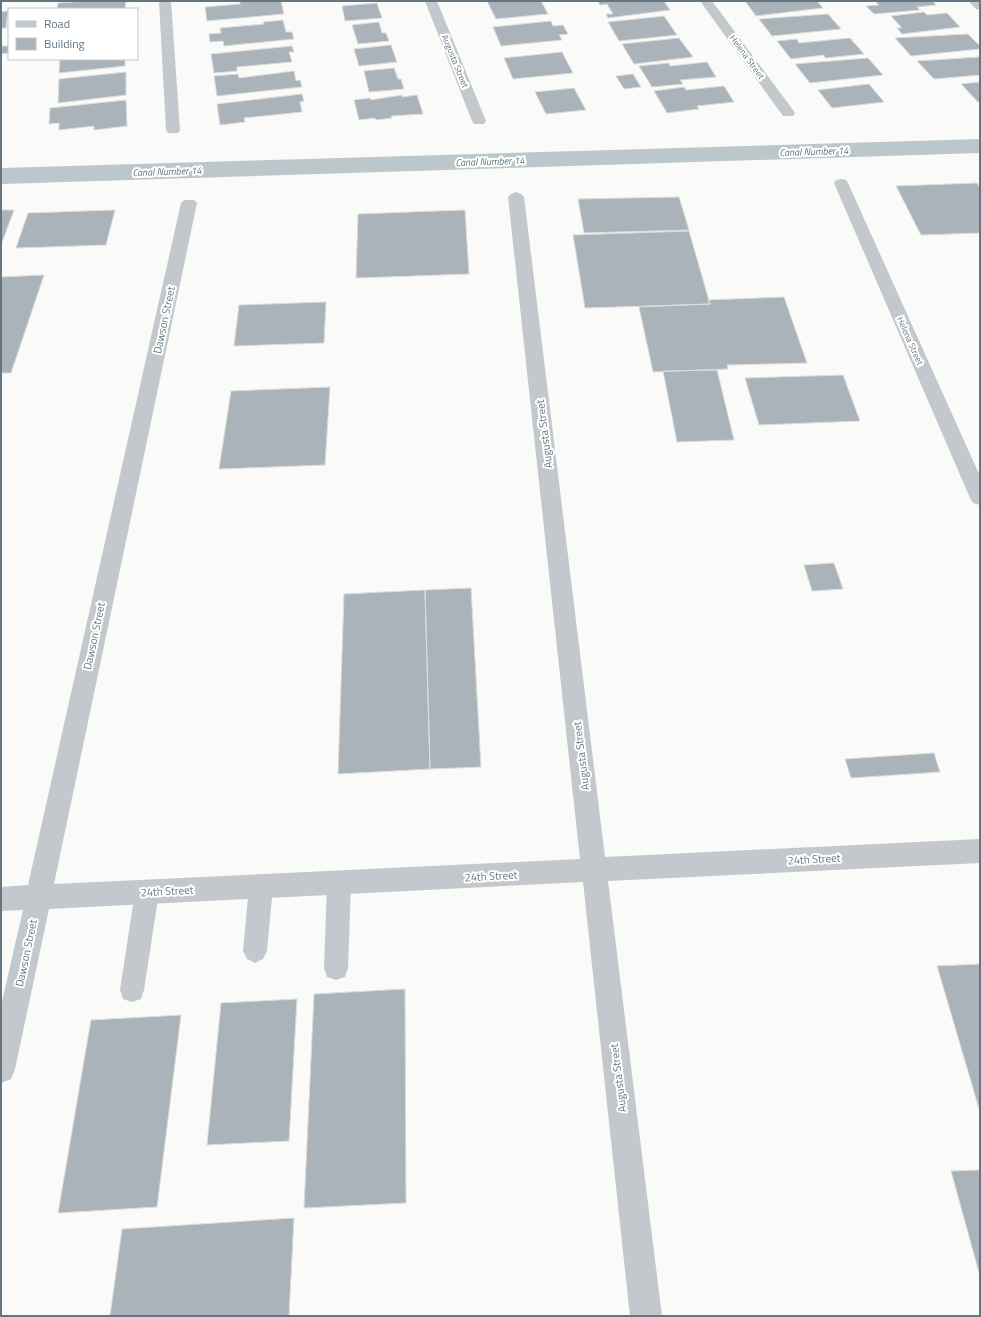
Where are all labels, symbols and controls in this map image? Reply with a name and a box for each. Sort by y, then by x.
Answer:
legend [8,8,138,60]
text: Road [44,14,70,33]
street label: Augusta Street [439,32,472,90]
street label: Helena Street [727,32,768,82]
text: Building [44,34,85,53]
water label: Canal Number 14 [779,143,849,160]
water label: Canal Number 14 [455,153,525,170]
water label: Canal Number 14 [132,163,202,180]
street label: Dawson Street [149,285,179,355]
street label: Helena Street [894,315,927,368]
street label: Augusta Street [532,399,556,469]
street label: Dawson Street [79,601,109,671]
street label: Augusta Street [569,721,593,791]
street label: 24th Street [787,850,841,868]
street label: 24th Street [464,867,518,885]
street label: 24th Street [140,882,194,900]
street label: Dawson Street [11,918,41,988]
street label: Augusta Street [606,1043,630,1113]

